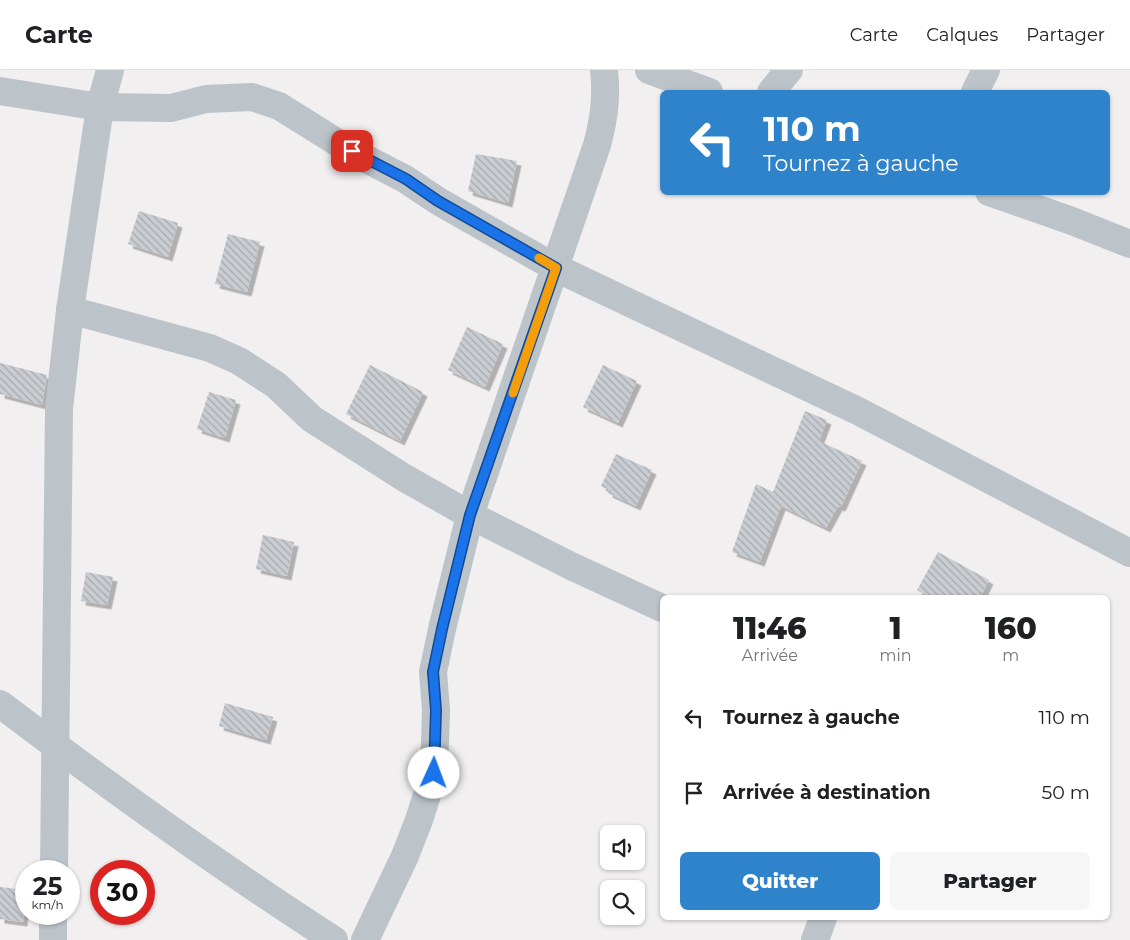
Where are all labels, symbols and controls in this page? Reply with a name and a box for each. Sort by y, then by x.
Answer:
text: Carte [25,20,93,49]
text: Carte [850,24,898,46]
text: Calques [926,24,998,46]
text: Partager [1026,24,1105,46]
text: 110 m [763,107,861,150]
icon: left [680,110,745,175]
pin [331,130,373,172]
icon: arrive [338,137,366,165]
text: Tournez à gauche [763,150,959,177]
text: 11:46 [733,610,806,647]
text: 1 [889,610,902,647]
text: 160 [985,610,1037,647]
text: Arrivée [742,646,798,665]
text: min [879,646,912,665]
text: m [1002,646,1019,665]
icon: left [680,704,708,732]
text: Tournez à gauche [723,706,900,729]
text: 110 m [1039,706,1090,729]
position arrow [407,746,459,798]
icon: arrive [680,779,708,807]
text: Arrivée à destination [723,781,931,804]
text: 50 m [1042,781,1090,804]
map controls [600,825,645,925]
button: sound [600,825,645,870]
button: Quitter [680,852,880,910]
button: Partager [890,852,1090,910]
speed limit sign: 30 [90,860,155,925]
text: 25 [33,871,62,901]
button: search [600,880,645,925]
text: km/h [31,897,64,912]

